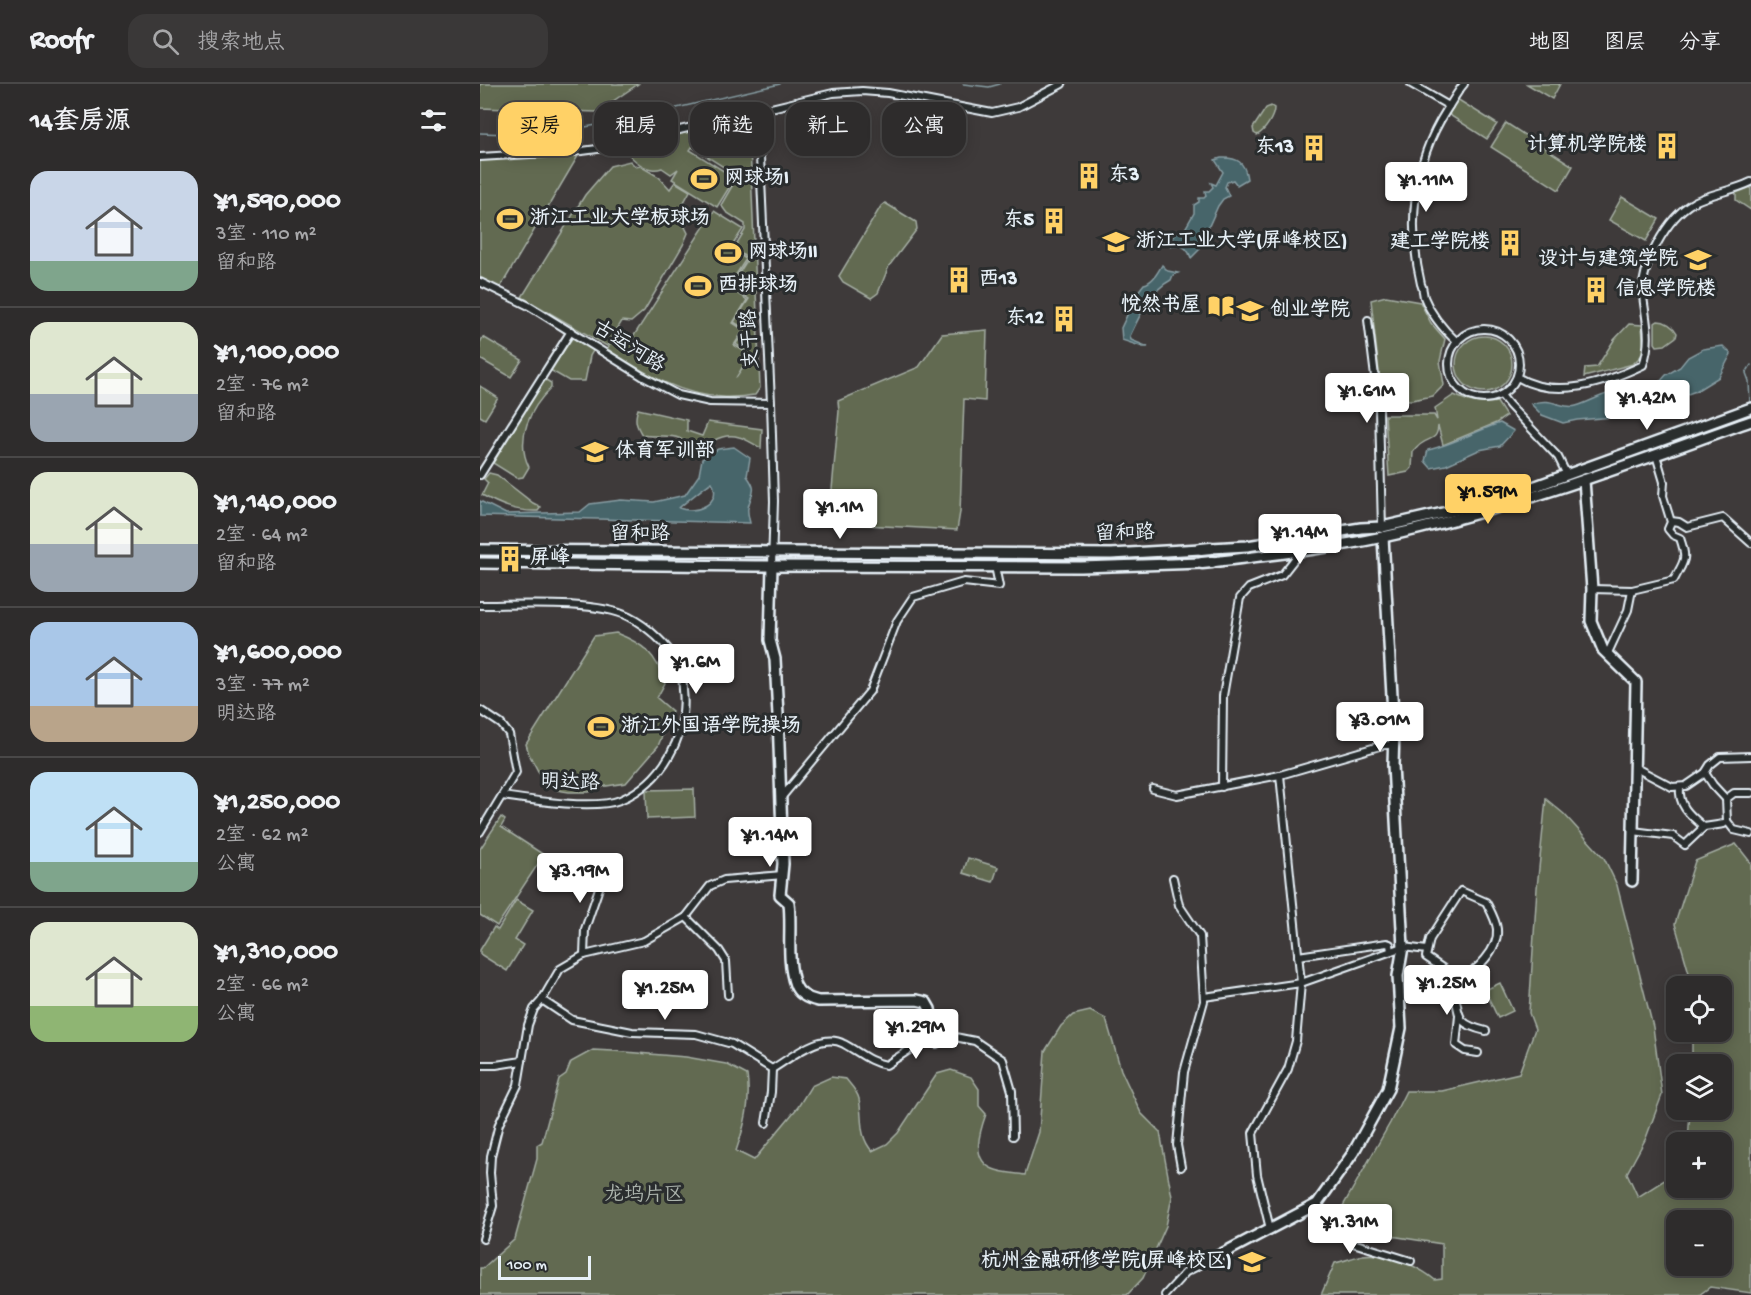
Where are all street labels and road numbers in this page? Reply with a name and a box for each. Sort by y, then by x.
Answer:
street label: 支干路 [737,307,765,370]
street label: 古运河路 [588,315,670,379]
street label: 留和路 [1095,520,1156,548]
street label: 留和路 [610,522,671,547]
street label: 明达路 [540,769,601,797]

